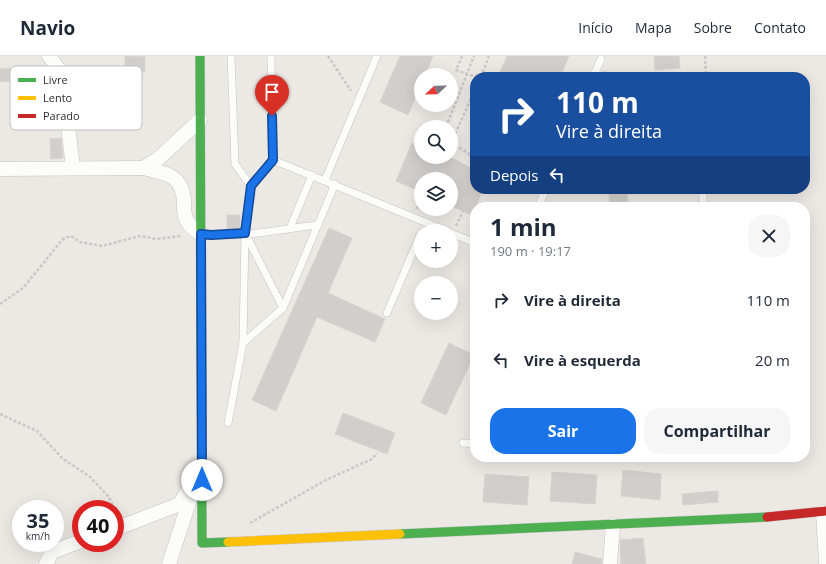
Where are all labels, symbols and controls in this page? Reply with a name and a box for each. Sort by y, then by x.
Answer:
text: Navio [20,15,75,41]
text: Início [578,18,613,37]
text: Mapa [635,18,672,37]
text: Sobre [694,18,732,37]
text: Contato [754,18,806,37]
legend [10,66,142,130]
north arrow [414,68,458,112]
map controls [414,68,458,320]
text: Livre [43,72,68,87]
pin [255,75,289,116]
icon: arrive [261,81,283,103]
text: 110 m [556,83,639,121]
icon: right [490,88,542,140]
text: Lento [43,90,73,105]
text: Parado [43,108,80,123]
text: Vire à direita [556,119,662,143]
button: search [414,120,458,164]
icon: left [546,164,568,186]
text: Depois [490,165,538,185]
button: layers [414,172,458,216]
text: 1 min [490,210,557,243]
button: close [748,215,790,257]
button: + [414,224,458,268]
text: 190 m · 19:17 [490,242,571,260]
button: − [414,276,458,320]
icon: right [490,289,512,311]
text: Vire à direita [524,290,621,310]
text: 110 m [746,290,790,310]
icon: left [490,349,512,371]
text: Vire à esquerda [524,350,641,370]
text: 20 m [755,350,790,370]
button: Sair [490,408,636,454]
button: Compartilhar [644,408,790,454]
position arrow [181,459,223,501]
speed limit sign: 40 [72,500,124,552]
text: 35 [27,507,49,534]
text: km/h [26,529,50,543]

